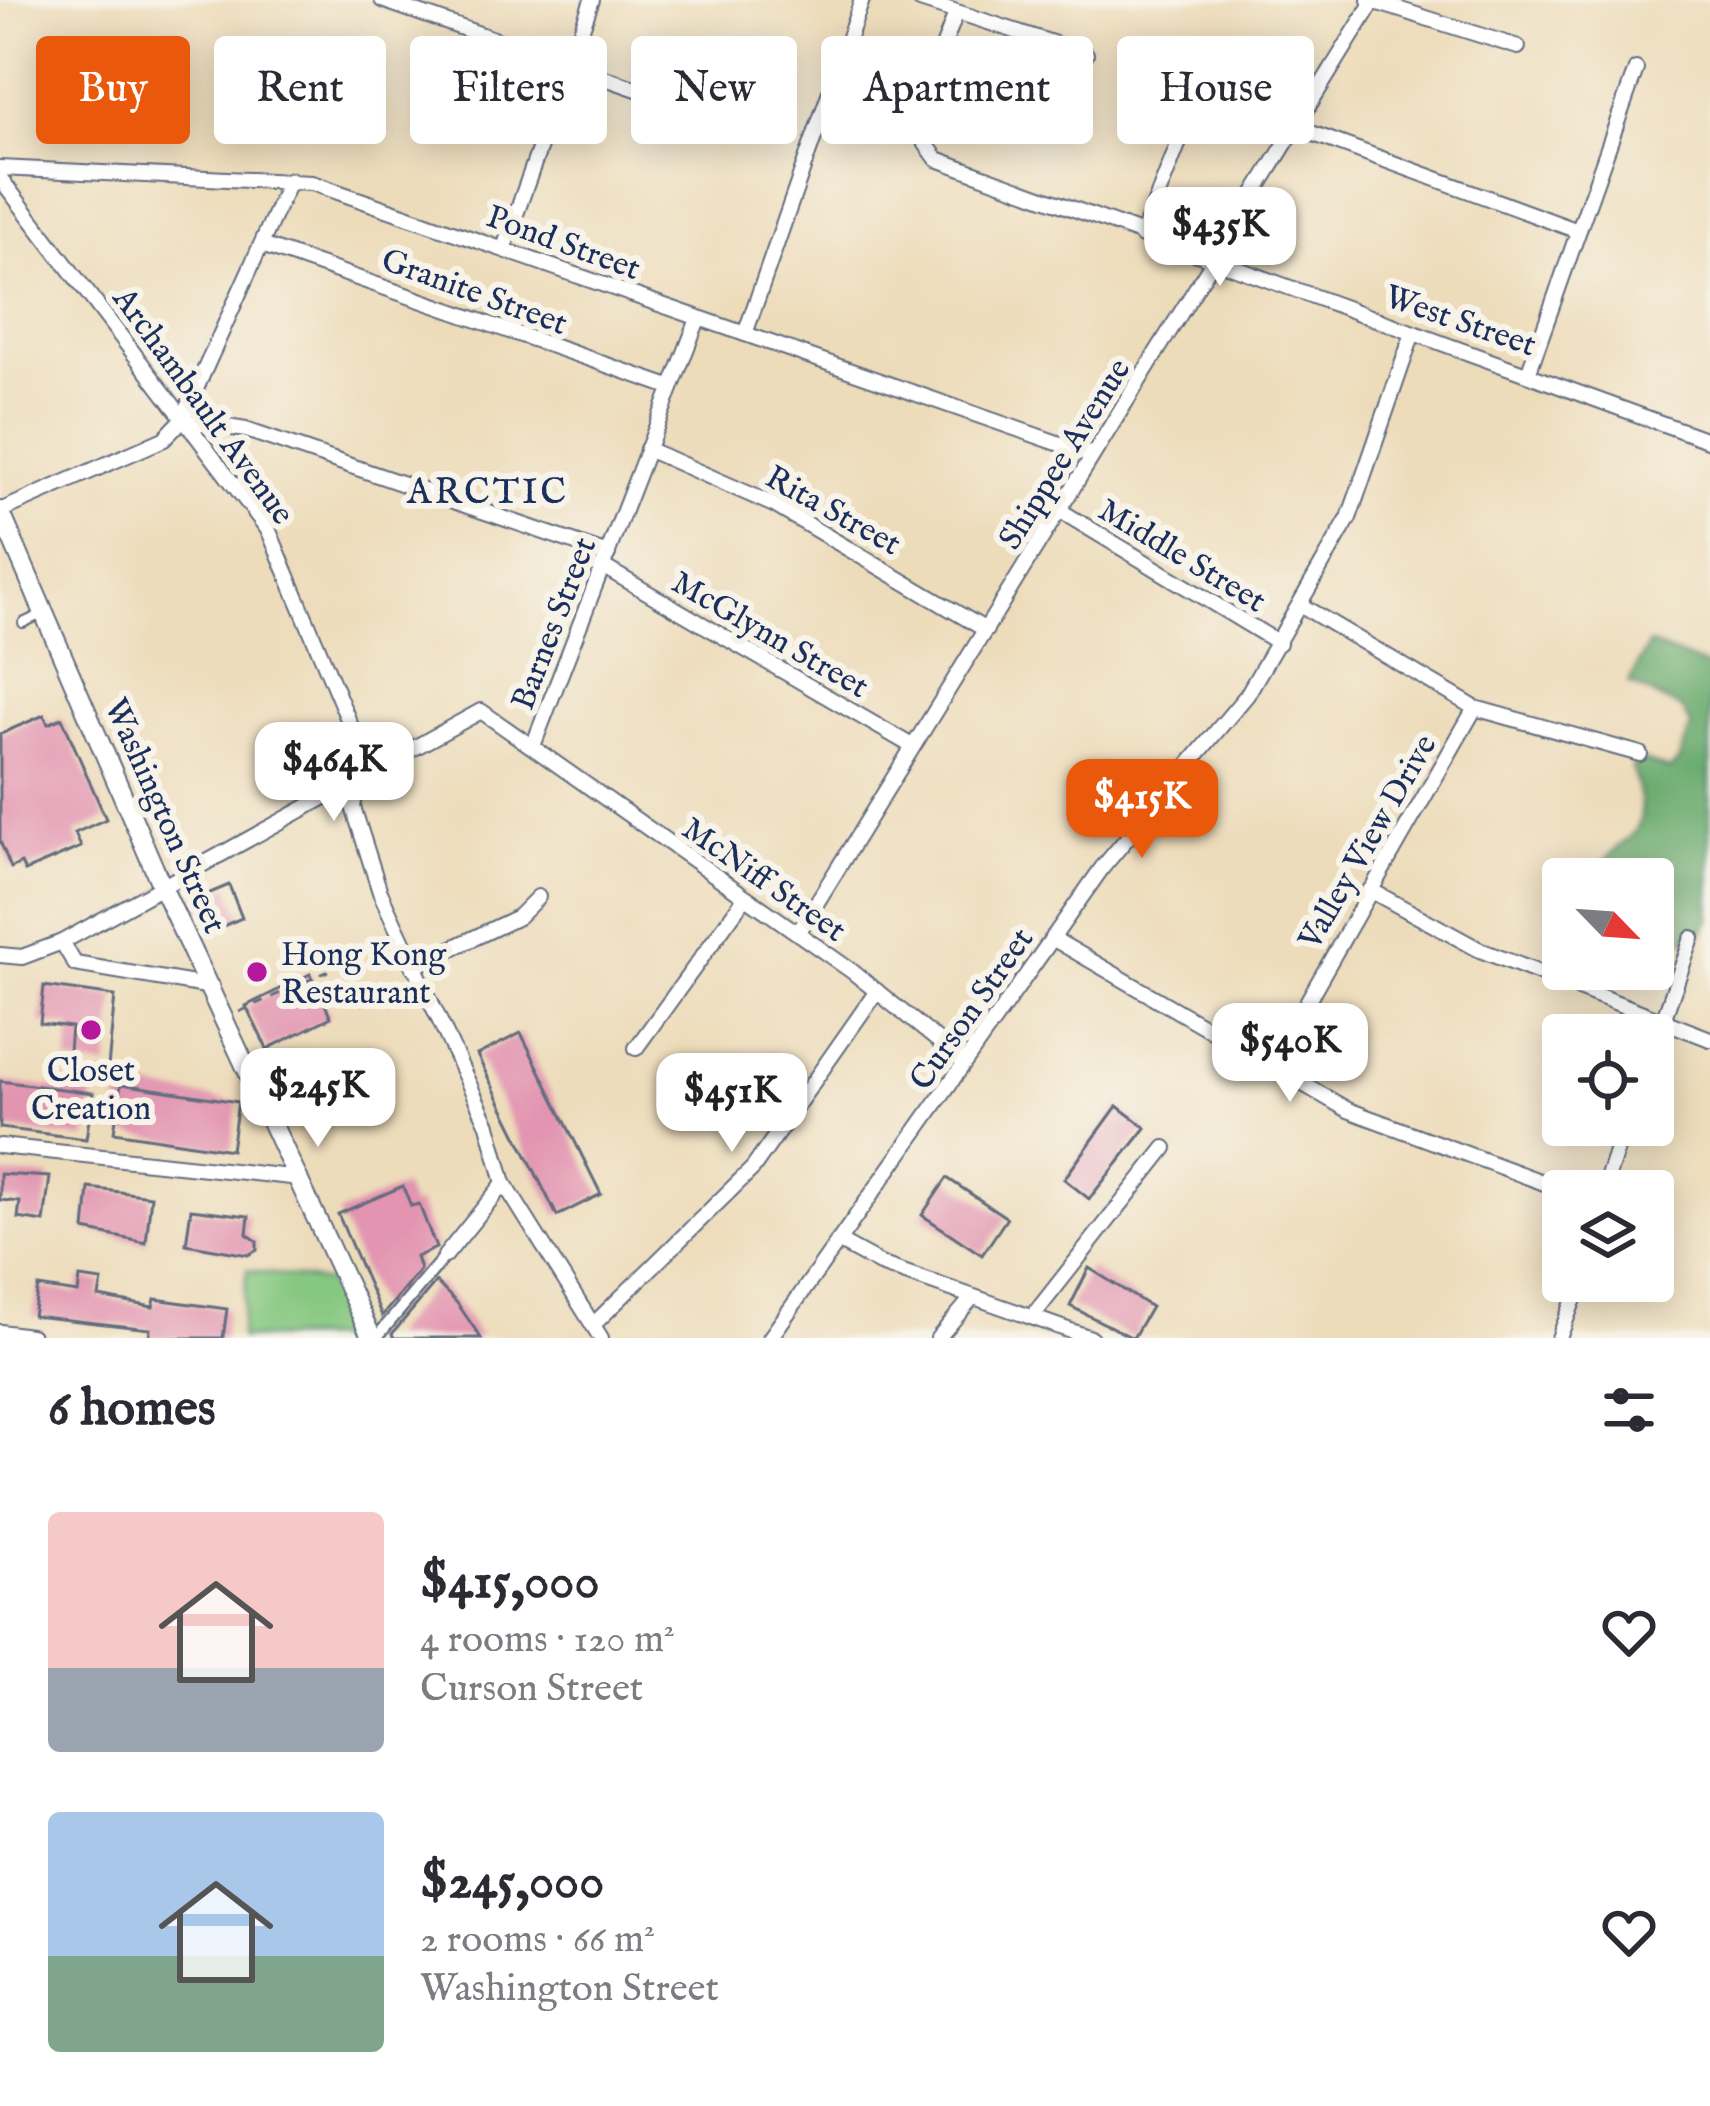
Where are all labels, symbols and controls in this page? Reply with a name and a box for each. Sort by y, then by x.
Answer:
chip: Buy [36,36,190,144]
chip: Rent [214,36,386,144]
chip: Filters [410,36,607,144]
chip: New [631,36,797,144]
chip: Apartment [821,36,1093,144]
chip: House [1117,36,1314,144]
pin: $435K [1136,187,1304,289]
street label: Pond Street [480,197,646,291]
text: $435K [1171,201,1269,250]
street label: Granite Street [375,240,573,346]
street label: West Street [1379,276,1541,367]
street label: Archambault Avenue [102,279,303,534]
street label: Shippee Avenue [990,351,1141,558]
street label: Rita Street [757,457,908,566]
district label: ARCTIC [406,470,569,516]
street label: Middle Street [1090,490,1273,623]
street label: Barnes Street [503,532,607,716]
street label: McGlynn Street [664,562,875,709]
street label: Washington Street [94,692,235,940]
pin: $464K [250,722,418,824]
street label: Valley View Drive [1290,727,1447,958]
text: $464K [282,736,386,785]
pin: $415K [1058,759,1226,861]
text: $415K [1093,773,1191,822]
street label: McNiff Street [673,809,853,952]
north arrow [1542,858,1674,990]
map controls [1542,858,1674,1302]
street label: Curson Street [901,920,1044,1099]
place label: Hong Kong Restaurant [281,935,447,1015]
marker: Hong Kong Restaurant [244,959,270,985]
pin: $540K [1206,1003,1374,1105]
button: locate [1542,1014,1674,1146]
marker: Closet Creation [78,1017,104,1043]
text: $540K [1239,1017,1341,1066]
pin: $245K [234,1048,402,1150]
place label: Closet Creation [31,1051,151,1131]
pin: $451K [648,1053,816,1155]
text: $245K [267,1062,369,1111]
text: $451K [683,1067,781,1116]
button: layers [1542,1170,1674,1302]
icon: filters [1596,1377,1662,1443]
text: 6 homes [48,1378,216,1443]
text: $415,000 [420,1551,599,1616]
icon: home [144,1560,288,1704]
icon: heart [1596,1599,1662,1665]
text: 4 rooms · 120 m² [420,1616,675,1665]
text: Curson Street [420,1665,643,1714]
text: $245,000 [420,1851,604,1916]
icon: home [144,1860,288,2004]
icon: heart [1596,1899,1662,1965]
text: 2 rooms · 66 m² [420,1916,655,1965]
text: Washington Street [420,1965,719,2014]

